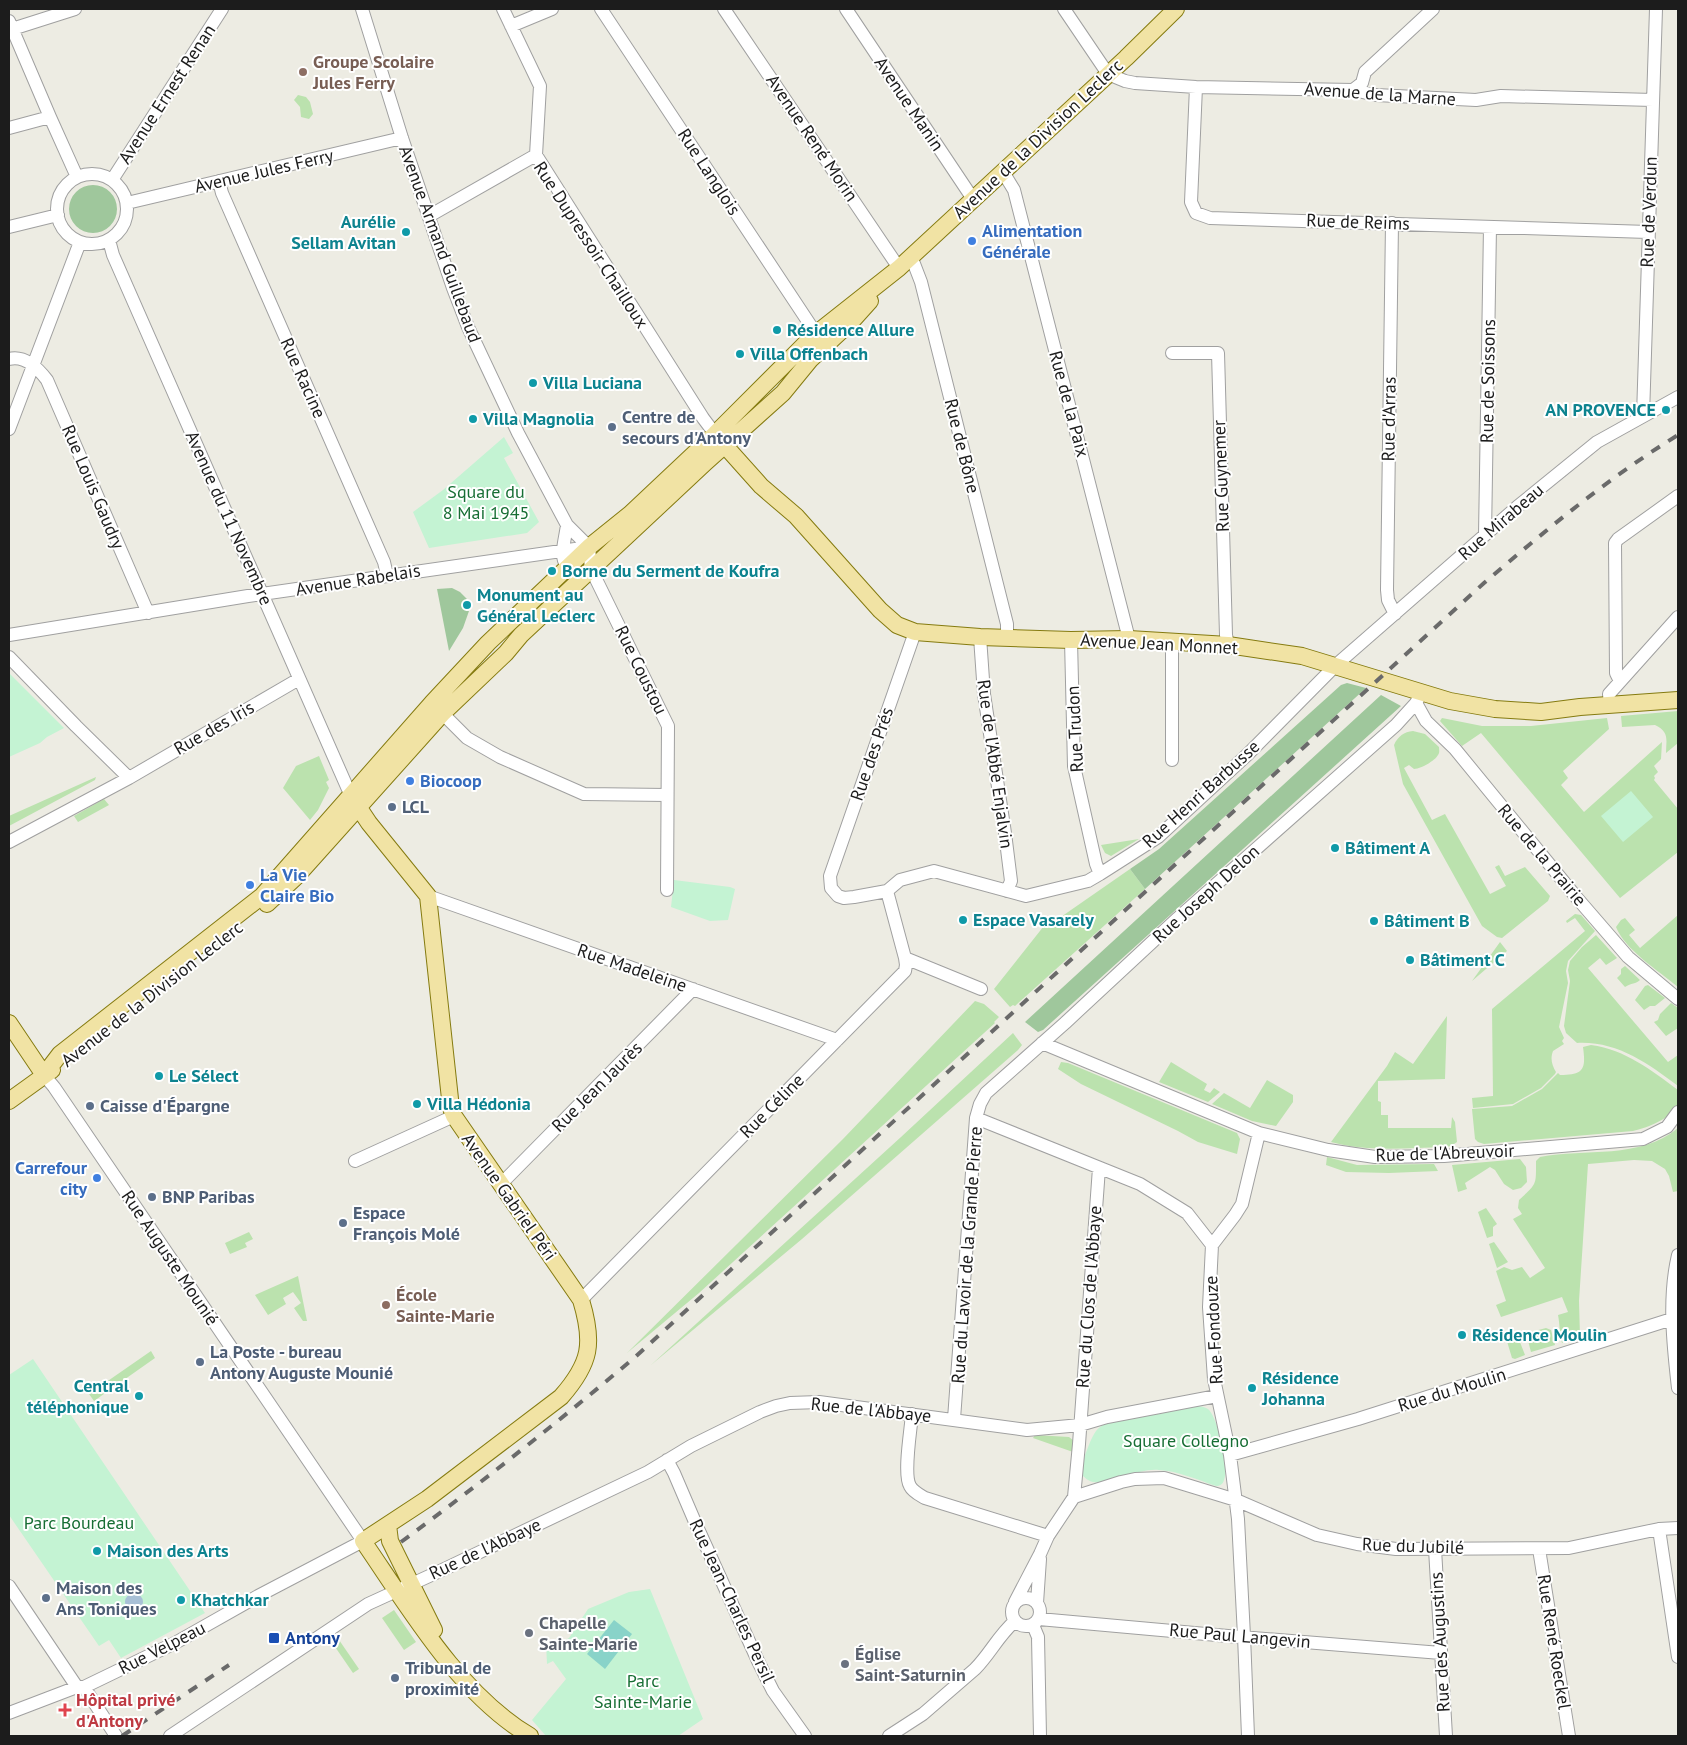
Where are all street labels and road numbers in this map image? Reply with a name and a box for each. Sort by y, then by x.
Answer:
street label: Avenue Ernest Renan [113,20,220,168]
street label: Avenue Manin [869,52,949,155]
street label: Avenue de la Division Leclerc [948,54,1128,224]
street label: Avenue René Morin [761,70,863,206]
street label: Avenue de la Marne [1303,77,1457,110]
street label: Rue Langlois [673,124,746,219]
street label: Avenue Armand Guillebaud [394,142,487,346]
street label: Avenue Jules Ferry [192,143,336,198]
street label: Rue de Verdun [1635,156,1662,268]
street label: Rue Dupressoir Chailloux [529,157,654,332]
street label: Rue de Reims [1306,208,1410,235]
street label: Rue de Soissons [1475,319,1500,443]
street label: Rue Racine [276,334,331,422]
street label: Rue de la Paix [1044,348,1095,460]
street label: Rue d'Arras [1376,376,1401,462]
street label: Rue de Bône [940,396,985,496]
street label: Rue Guynemer [1207,420,1234,532]
street label: Rue Louis Gaudry [57,421,130,553]
street label: Avenue du 11 Novembre [181,427,278,609]
street label: Rue Mirabeau [1453,478,1548,565]
street label: Avenue Rabelais [294,558,422,601]
street label: Rue Coustou [610,622,673,718]
street label: Avenue Jean Monnet [1080,628,1238,659]
street label: Rue de l'Abbé Enjalvin [972,678,1019,850]
street label: Rue Trudon [1061,685,1088,773]
street label: Rue des Iris [169,695,258,760]
street label: Rue des Prés [845,704,898,804]
street label: Rue Henri Barbusse [1137,735,1264,852]
street label: Rue de la Prairie [1493,799,1592,910]
street label: Rue Joseph Delon [1147,840,1264,948]
street label: Avenue de la Division Leclerc [56,915,247,1072]
street label: Rue Madeleine [574,938,690,997]
street label: Rue Jean Jaurès [546,1036,647,1137]
street label: Rue Céline [735,1069,809,1143]
street label: Rue du Lavoir de la Grande Pierre [946,1126,987,1384]
street label: Avenue Gabriel Péri [457,1129,562,1265]
street label: Rue de l'Abreuvoir [1375,1139,1515,1166]
street label: Rue Auguste Mounié [117,1186,224,1330]
street label: Rue du Clos de l'Abbaye [1071,1205,1106,1389]
street label: Rue Fondouze [1199,1275,1228,1385]
street label: Rue du Moulin [1395,1362,1509,1417]
street label: Rue de l'Abbaye [810,1392,932,1427]
street label: Rue de l'Abbaye [425,1513,544,1585]
street label: Rue Jean-Charles Persil [684,1515,781,1687]
street label: Rue du Jubilé [1362,1532,1465,1559]
street label: Rue des Augustins [1424,1571,1455,1713]
street label: Rue René Roeckel [1532,1573,1577,1712]
street label: Rue Velpeau [114,1616,209,1679]
street label: Rue Paul Langevin [1168,1618,1312,1653]

